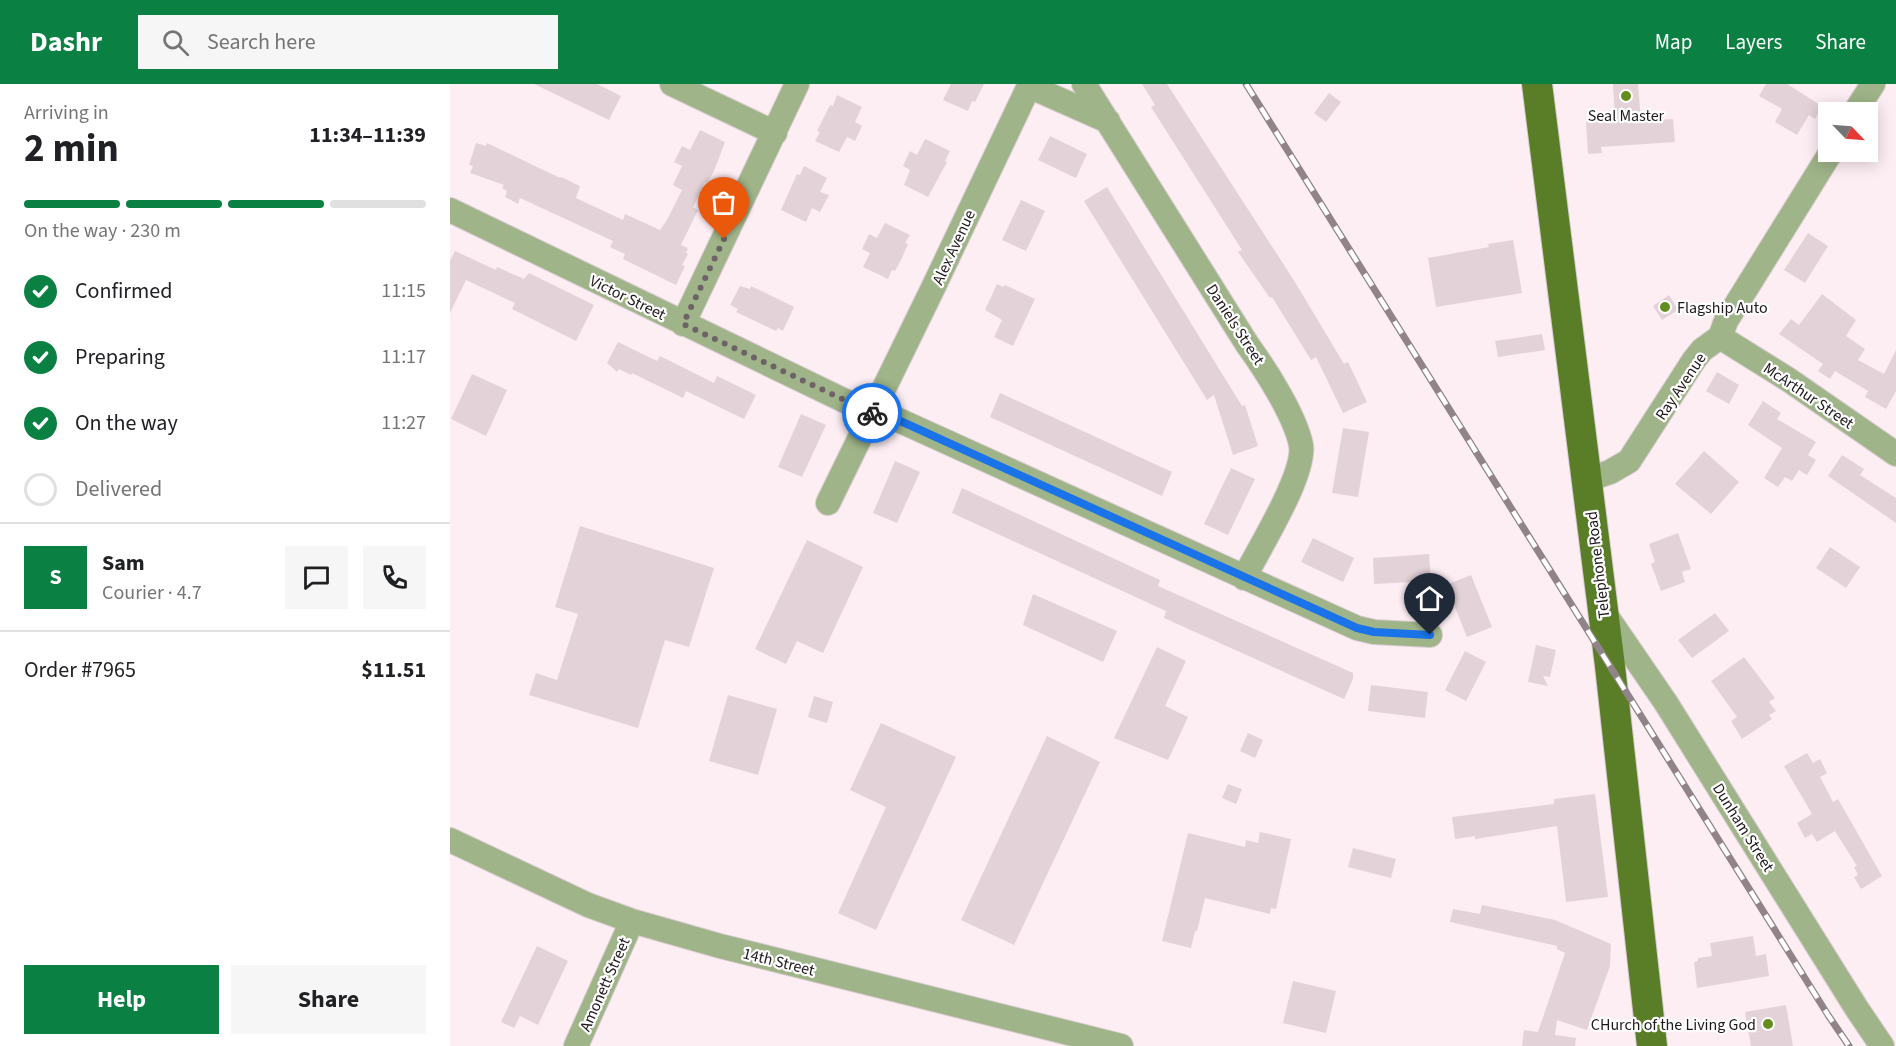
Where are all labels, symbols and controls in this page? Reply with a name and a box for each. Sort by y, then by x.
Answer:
search box [138,15,558,69]
text: Dashr [30,22,102,62]
icon: search [159,26,192,59]
text: Search here [207,26,316,58]
text: Map [1655,27,1692,57]
text: Layers [1725,27,1782,57]
text: Share [1815,27,1866,57]
marker: Seal Master [1619,89,1633,103]
text: Arriving in [24,99,109,127]
north arrow [1818,102,1878,162]
map controls [1818,102,1878,162]
place label: Seal Master [1588,105,1665,127]
text: 11:34–11:39 [309,119,426,151]
text: 2 min [24,121,119,177]
pin [698,177,749,239]
icon: bag [707,186,740,219]
street label: Alex Avenue [927,206,981,288]
text: On the way · 230 m [24,217,181,245]
street label: Victor Street [586,270,670,326]
icon: check [24,275,57,308]
text: Confirmed [75,275,172,307]
text: 11:15 [381,277,426,305]
street label: Daniels Street [1201,280,1270,370]
place label: Flagship Auto [1677,297,1768,319]
marker: Flagship Auto [1658,300,1672,314]
icon: check [24,341,57,374]
text: Preparing [75,341,165,373]
text: 11:17 [381,343,426,371]
street label: Ray Avenue [1650,348,1712,425]
street label: McArthur Street [1759,357,1859,435]
courier [842,383,902,443]
icon: bike [856,397,889,430]
icon: check [24,407,57,440]
text: On the way [75,407,178,439]
text: 11:27 [381,409,426,437]
text: Delivered [75,473,162,505]
street label: Telephone Road [1580,510,1615,620]
button: chat [285,546,348,609]
button: phone [363,546,426,609]
text: Sam [102,547,145,579]
text: S [49,561,62,593]
pin [1404,573,1455,635]
text: Courier · 4.7 [102,579,202,607]
icon: home [1413,582,1446,615]
text: Order #7965 [24,654,136,686]
text: $11.51 [361,654,426,686]
street label: Dunham Street [1707,779,1779,877]
street label: Amonett Street [574,933,636,1035]
street label: 14th Street [741,942,818,982]
button: Help [24,965,219,1034]
button: Share [231,965,426,1034]
place label: CHurch of the Living God [1591,1014,1756,1036]
marker: CHurch of the Living God [1761,1017,1775,1031]

